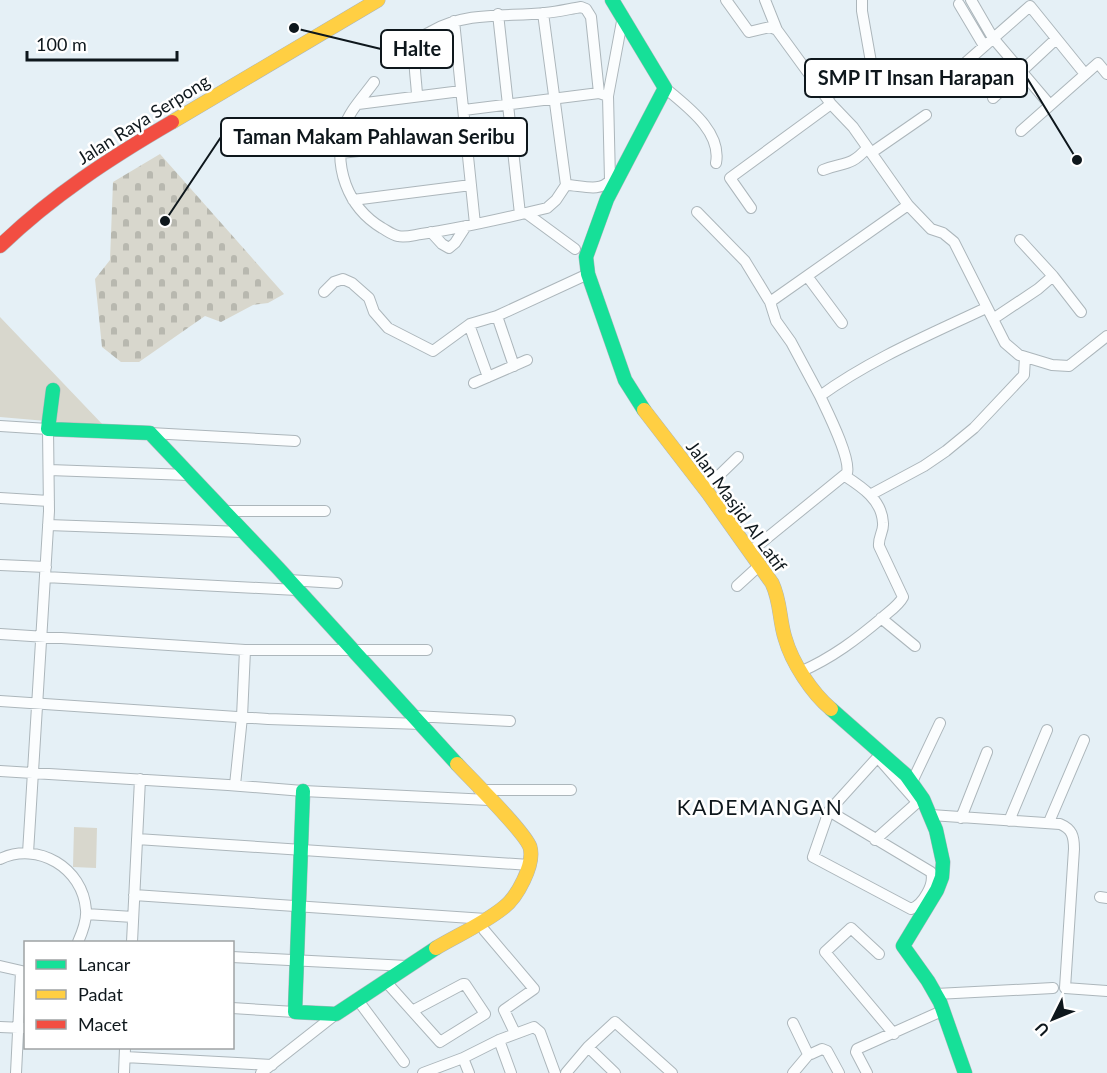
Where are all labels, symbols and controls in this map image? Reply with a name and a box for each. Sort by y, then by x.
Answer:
scale bar [27,24,177,62]
callout: Halte [381,30,453,68]
text: 100 m [36,33,87,55]
text: Halte [393,36,441,60]
callout: SMP IT Insan Harapan [805,59,1027,97]
text: SMP IT Insan Harapan [818,65,1014,89]
street label: Jalan Raya Serpong [73,69,213,169]
callout: Taman Makam Pahlawan Seribu [221,118,527,156]
text: Taman Makam Pahlawan Seribu [233,124,515,148]
street label: Jalan Masjid Al Latif [682,436,792,576]
district label: KADEMANGAN [677,794,843,819]
legend [24,941,234,1049]
text: Lancar [78,953,131,975]
text: Padat [78,983,123,1005]
north arrow [1023,989,1083,1049]
text: Macet [78,1013,128,1035]
text: U [1031,1019,1053,1040]

